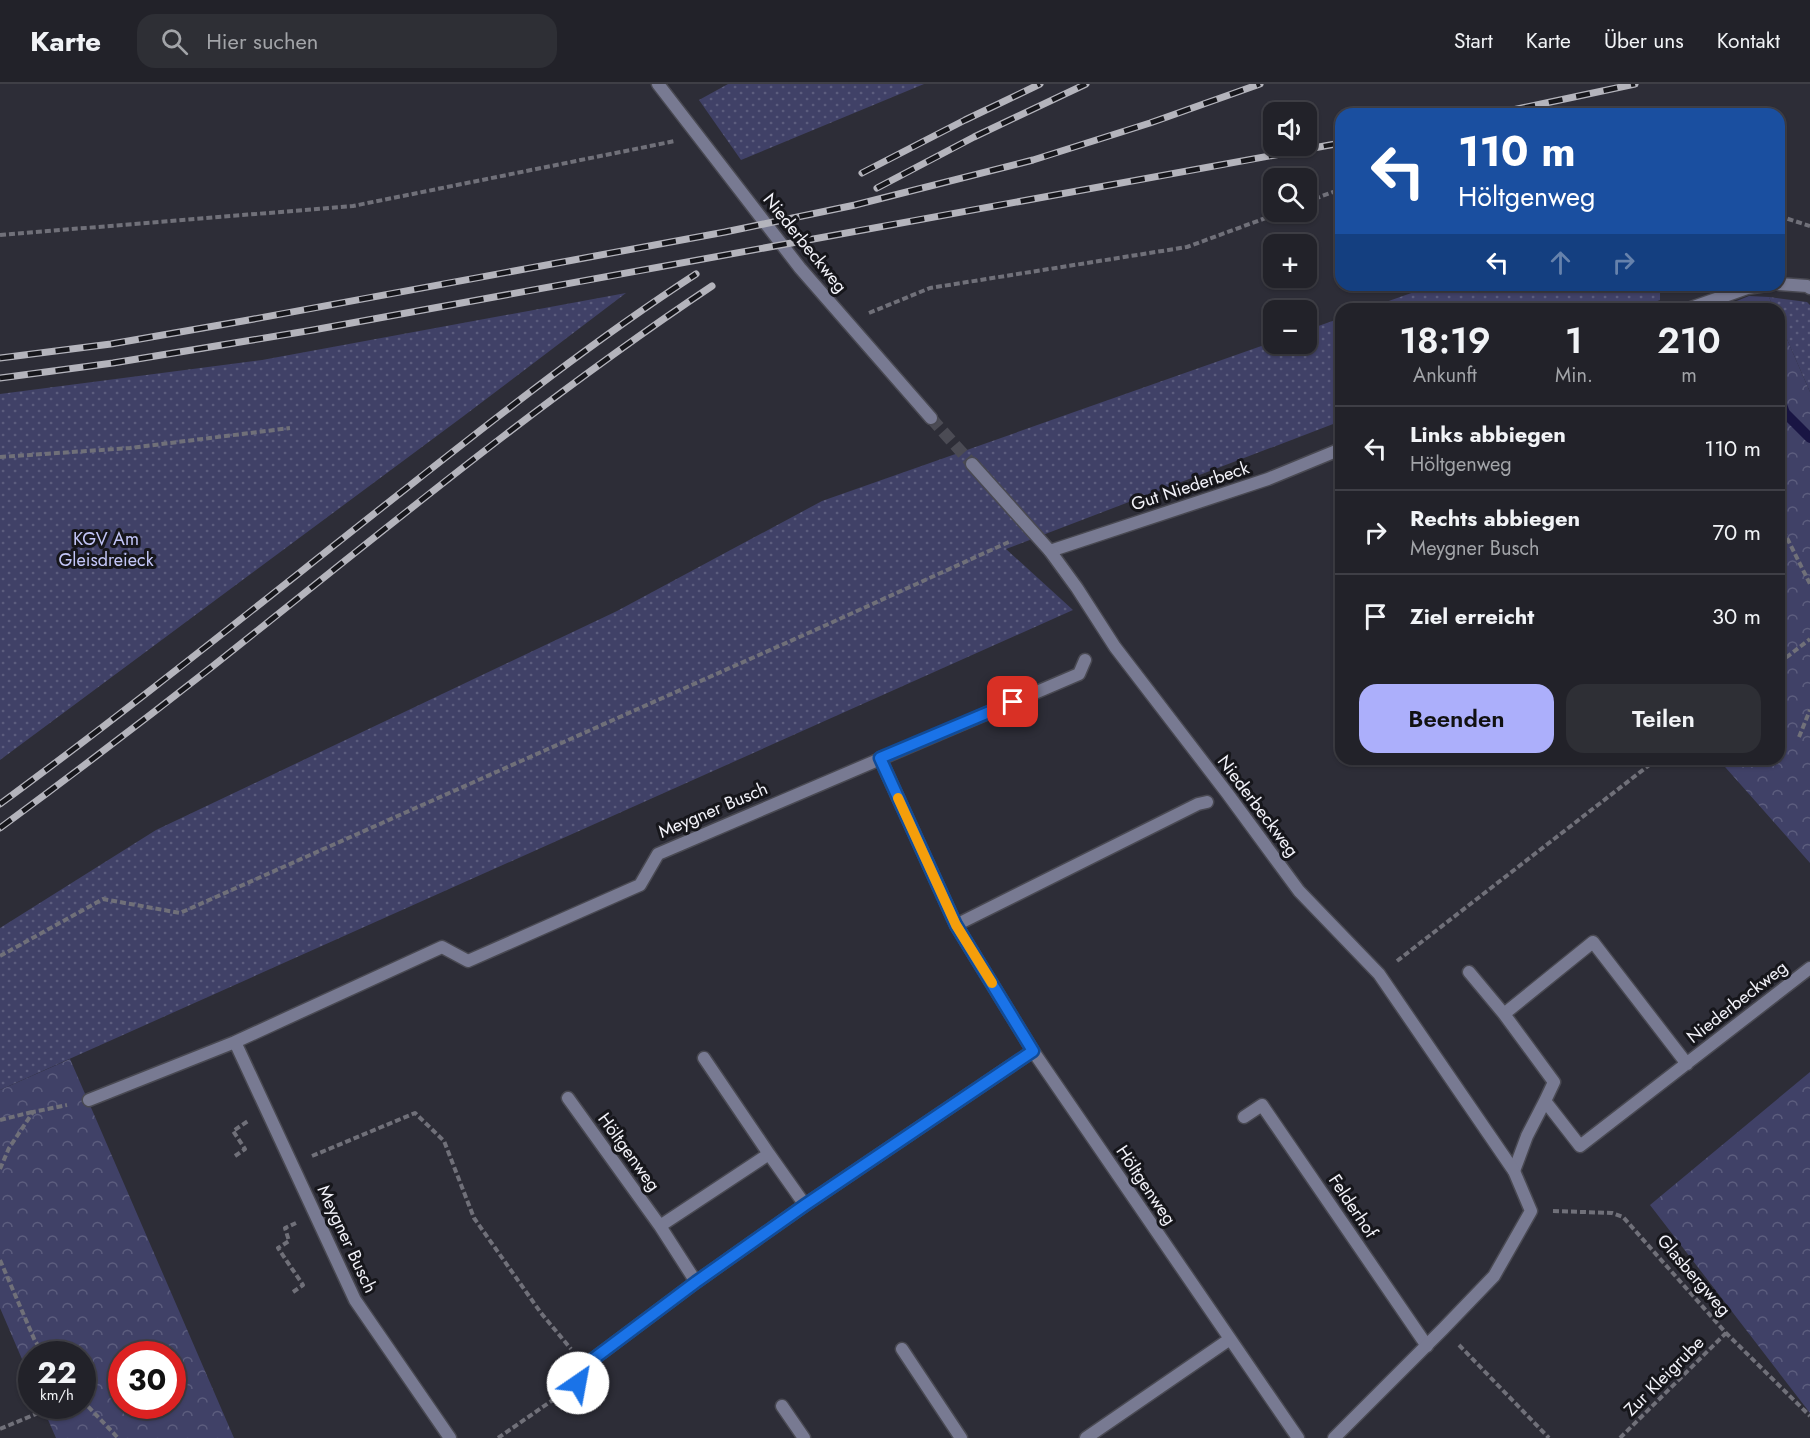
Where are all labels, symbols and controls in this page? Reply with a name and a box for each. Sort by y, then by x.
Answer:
search box [137,14,557,68]
text: Karte [30,21,101,62]
icon: search [158,25,191,58]
text: Hier suchen [206,25,318,57]
text: Start [1454,26,1493,56]
text: Karte [1526,26,1571,56]
text: Über uns [1604,26,1684,56]
text: Kontakt [1717,26,1780,56]
map controls [1263,102,1317,354]
button: sound [1263,102,1317,156]
text: 110 m [1458,121,1576,182]
icon: left [1359,132,1437,210]
button: search [1263,168,1317,222]
text: Höltgenweg [1458,177,1595,216]
street label: Niederbeckweg [757,188,853,298]
button: + [1263,234,1317,288]
icon: left [1481,246,1514,279]
icon: ahead [1544,246,1577,279]
icon: right [1607,246,1640,279]
button: − [1263,300,1317,354]
text: 18:19 [1399,314,1491,366]
text: 1 [1565,314,1583,366]
text: 210 [1657,314,1721,366]
text: Ankunft [1413,361,1477,390]
text: Min. [1555,361,1593,390]
text: m [1681,361,1697,390]
text: Links abbiegen [1410,418,1566,450]
icon: left [1359,432,1392,465]
text: 110 m [1704,432,1761,464]
text: Höltgenweg [1410,450,1512,479]
street label: Gut Niederbeck [1128,455,1252,517]
text: Rechts abbiegen [1410,502,1580,534]
icon: right [1359,516,1392,549]
text: 70 m [1712,516,1761,548]
park label: KGV Am Gleisdreieck [58,526,154,573]
text: Meygner Busch [1410,534,1540,563]
icon: arrive [1359,600,1392,633]
text: Ziel erreicht [1410,600,1534,632]
text: 30 m [1712,600,1761,632]
pin [987,676,1038,727]
button: Beenden [1359,684,1554,753]
button: Teilen [1566,684,1761,753]
icon: arrive [996,685,1029,718]
street label: Niederbeckweg [1211,750,1305,862]
street label: Meygner Busch [654,775,772,845]
street label: Niederbeckweg [1681,954,1793,1050]
street label: Höltgenweg [592,1107,666,1197]
street label: Höltgenweg [1110,1140,1182,1230]
street label: Felderhof [1322,1169,1384,1244]
street label: Meygner Busch [311,1181,383,1297]
street label: Glasbergweg [1651,1228,1737,1322]
street label: Zur Kleigrube [1618,1330,1710,1422]
speed limit sign: 30 [108,1341,186,1419]
text: 22 [37,1351,77,1394]
position arrow [546,1351,610,1415]
text: km/h [40,1384,74,1406]

